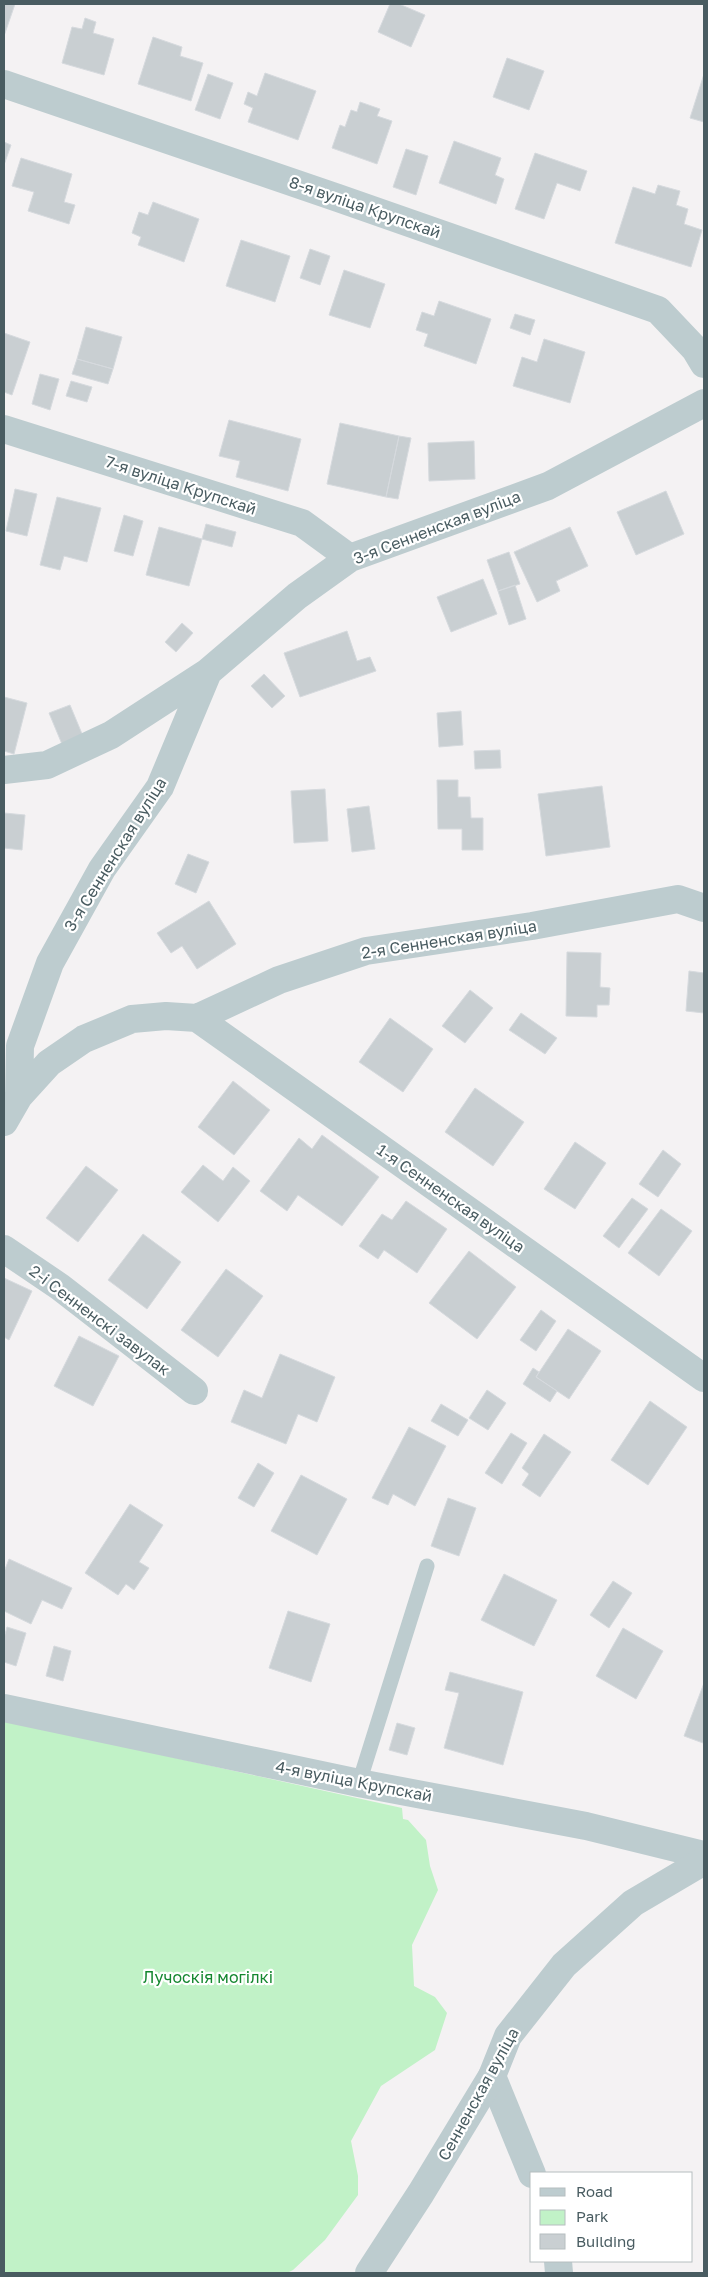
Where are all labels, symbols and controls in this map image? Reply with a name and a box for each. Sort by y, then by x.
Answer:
street label: 8-я вуліца Крупскай [287,172,443,242]
street label: 7-я вуліца Крупскай [103,451,259,519]
street label: 3-я Сенненская вуліца [351,486,523,568]
street label: 3-я Сенненская вуліца [60,774,170,934]
street label: 2-я Сенненская вуліца [360,915,538,963]
street label: 1-я Сенненская вуліца [373,1139,529,1257]
street label: 2-і Сенненскі завулак [26,1261,174,1379]
street label: 4-я вуліца Крупскай [274,1756,434,1806]
park label: Лучоскія могілкі [143,1967,273,1987]
street label: Сенненская вуліца [433,2024,523,2164]
legend [530,2172,693,2262]
text: Road [576,2182,613,2200]
text: Park [576,2207,609,2225]
text: Building [576,2232,636,2250]

